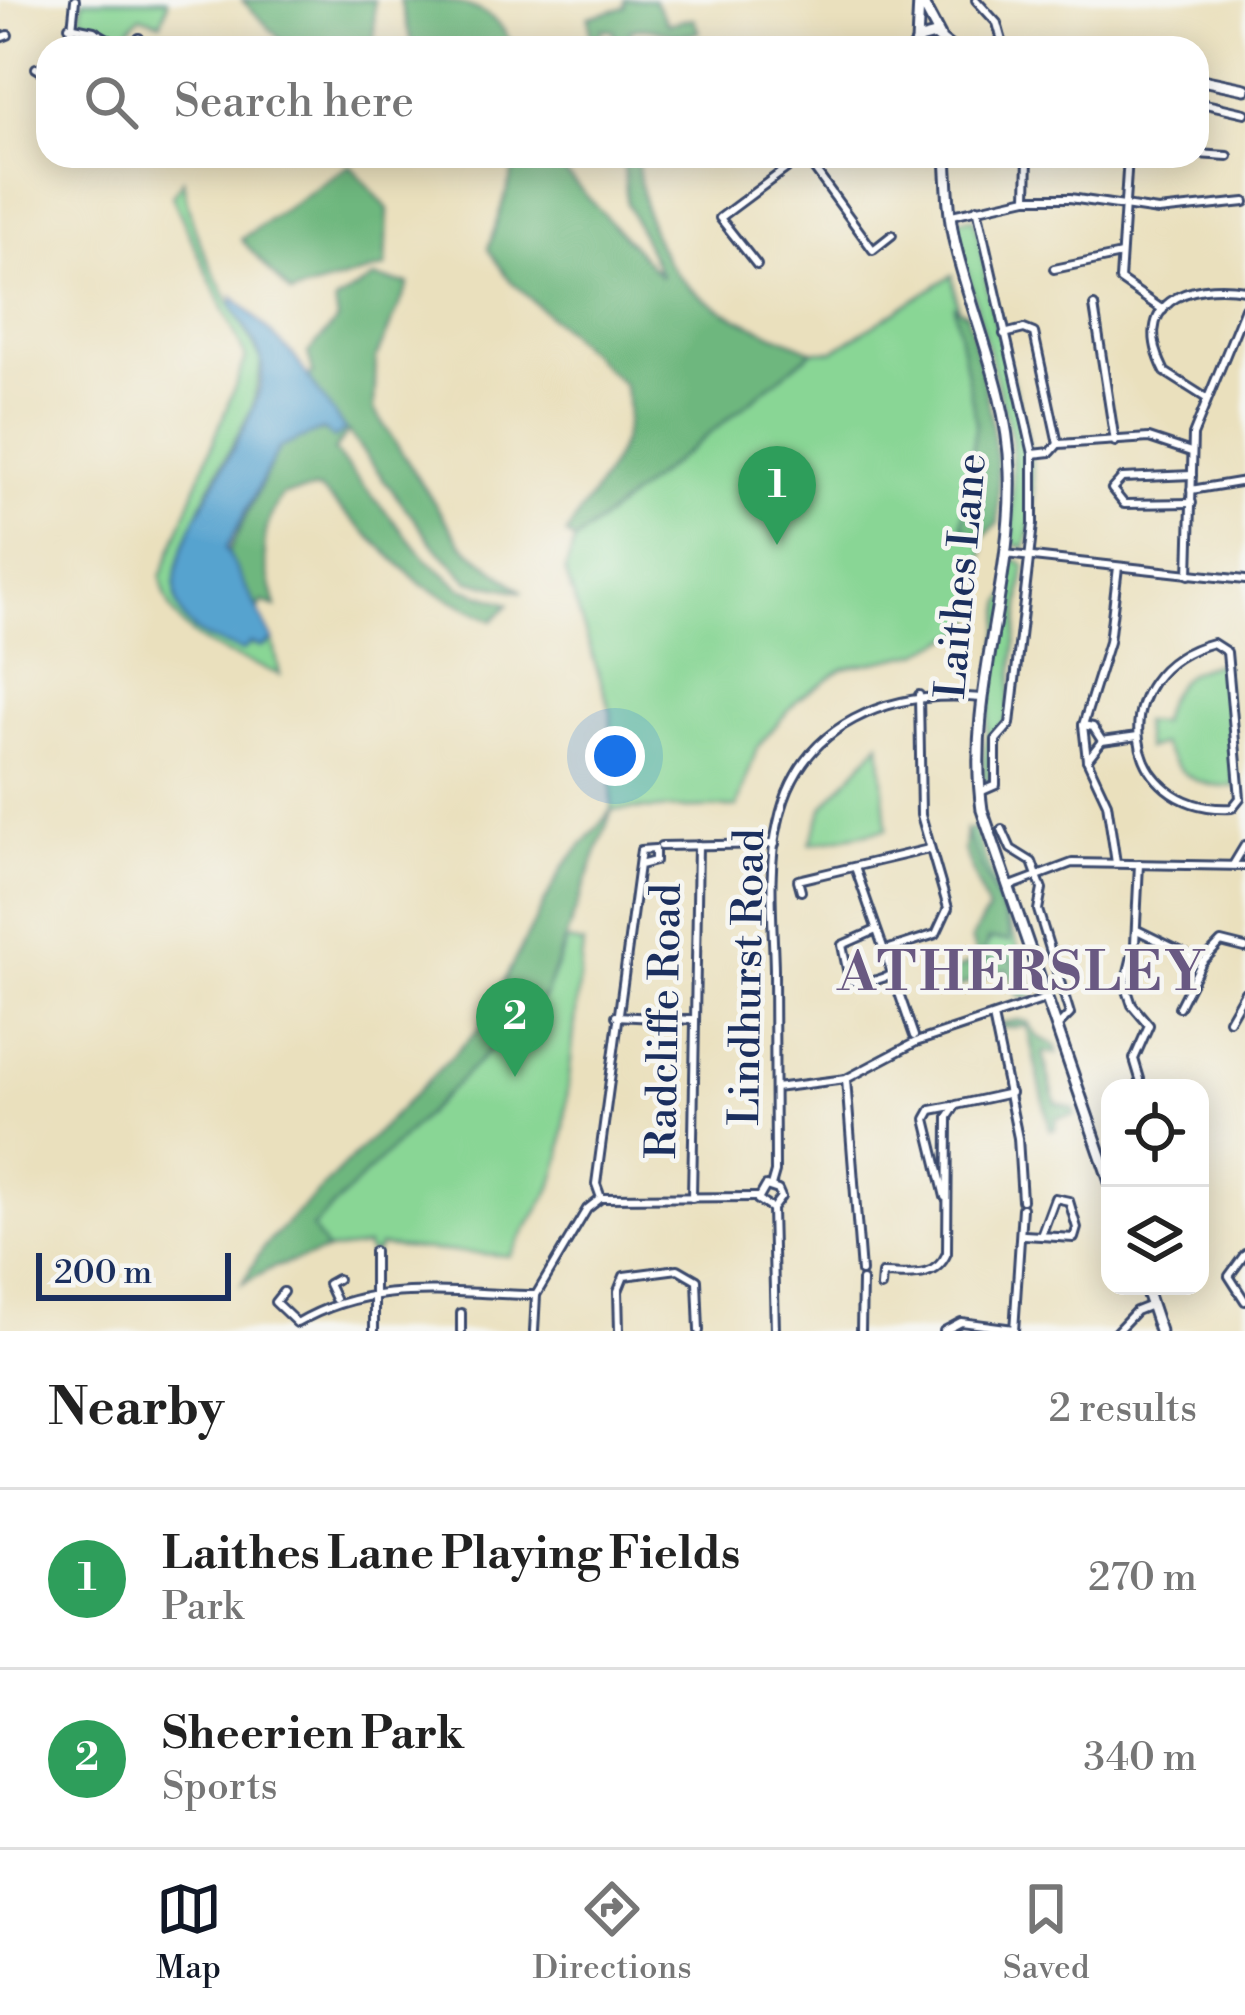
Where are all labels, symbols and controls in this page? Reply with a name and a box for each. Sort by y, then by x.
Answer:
search box [36,36,1209,168]
icon: search [78,69,144,135]
text: Search here [174,74,414,131]
pin: 1 [738,446,816,545]
street label: Laithes Lane [925,451,999,701]
your location [585,726,645,786]
street label: Lindhurst Road [719,828,777,1126]
street label: Radcliffe Road [636,882,694,1159]
district label: ATHERSLEY [836,940,1209,1008]
pin: 2 [476,978,554,1077]
map controls [1101,1079,1209,1295]
button: locate [1101,1079,1209,1187]
button: layers [1101,1187,1209,1295]
scale bar [36,1247,231,1300]
text: 200 m [54,1253,152,1294]
text: Nearby [48,1377,224,1441]
text: 2 results [1049,1385,1197,1434]
text: Laithes Lane Playing Fields [162,1526,740,1583]
text: 1 [78,1554,96,1603]
text: 270 m [1088,1554,1197,1603]
text: Park [162,1583,243,1632]
text: Sheerien Park [162,1706,464,1763]
text: 2 [75,1734,99,1783]
text: 340 m [1084,1734,1197,1783]
text: Sports [162,1763,278,1812]
tab: Map [156,1876,222,1989]
tab: Directions [533,1876,692,1989]
tab: Saved [1003,1876,1089,1989]

